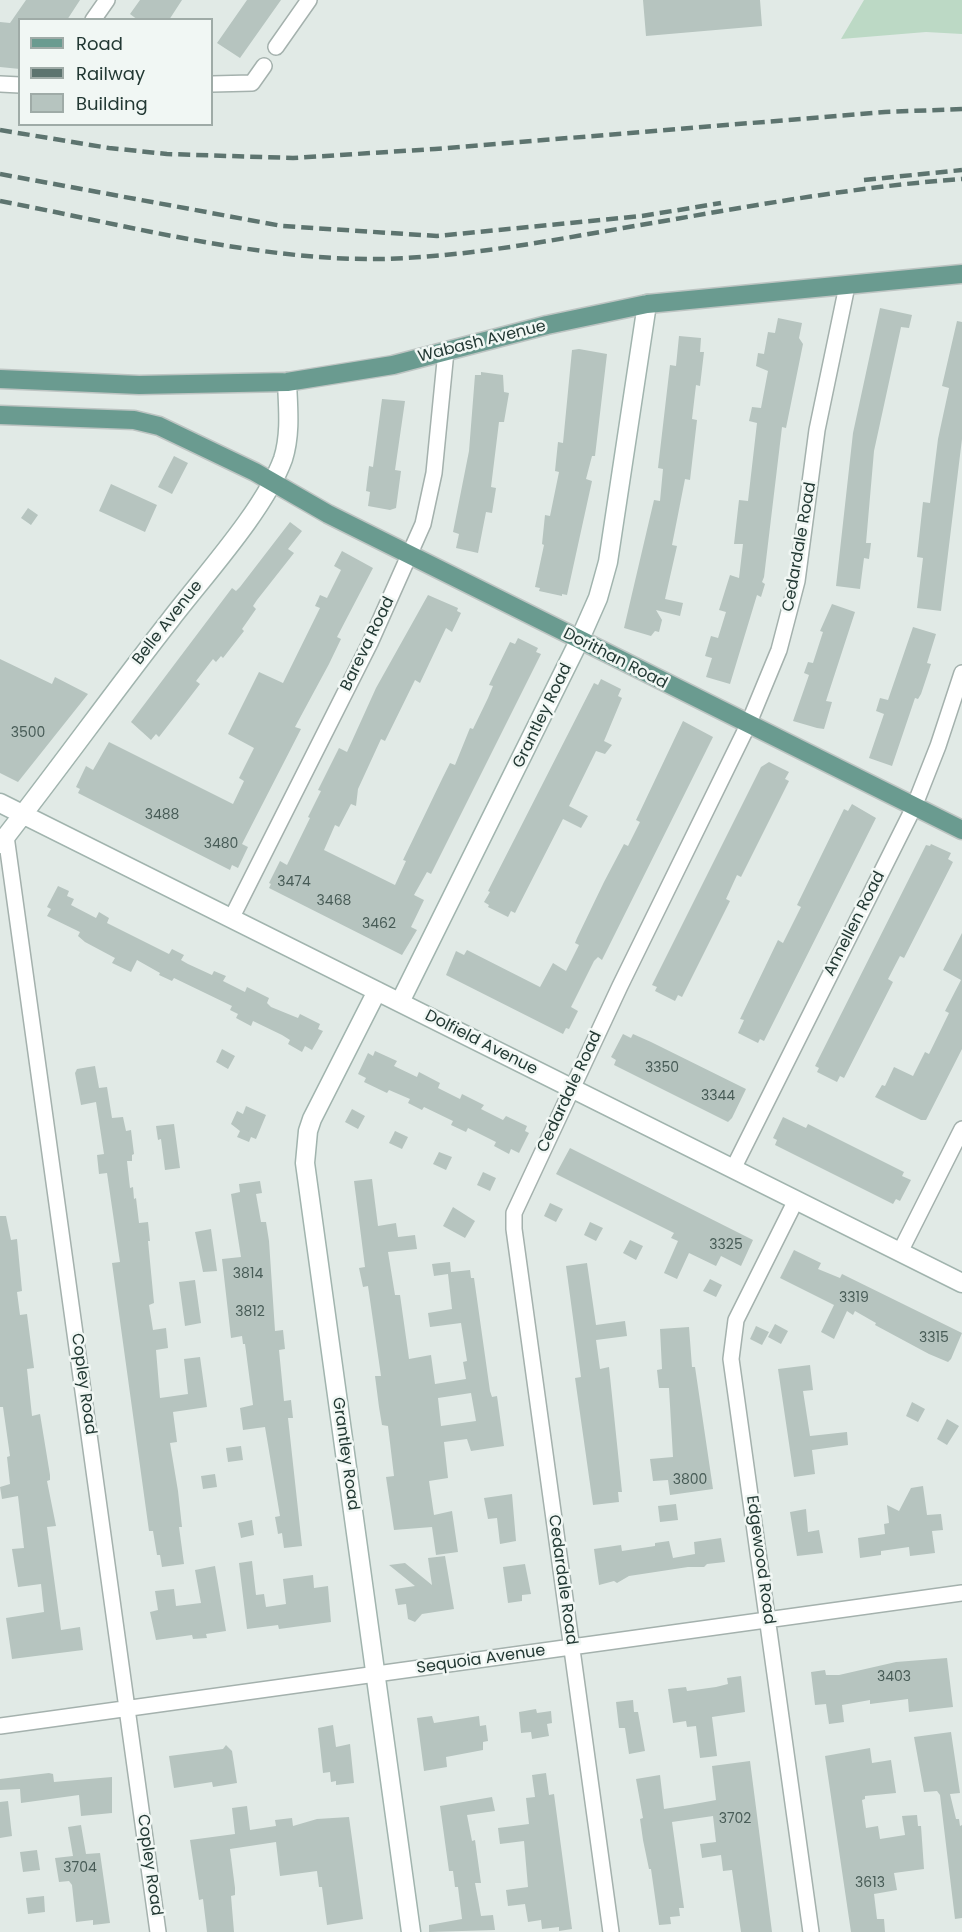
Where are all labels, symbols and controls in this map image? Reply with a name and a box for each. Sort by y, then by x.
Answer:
legend [18,18,213,126]
text: Road [76,31,123,56]
text: Railway [76,61,145,86]
text: Building [76,91,148,116]
street label: Wabash Avenue [416,317,548,367]
street label: Cedardale Road [779,481,821,613]
street label: Belle Avenue [129,577,207,669]
street label: Bareva Road [337,594,399,694]
street label: Dorithan Road [560,624,670,694]
street label: Grantley Road [509,661,577,771]
house number: 3500 [11,725,45,741]
house number: 3488 [145,807,179,823]
house number: 3480 [204,836,238,852]
street label: Annellen Road [820,868,890,980]
house number: 3474 [277,874,311,890]
house number: 3468 [317,893,351,909]
house number: 3462 [362,916,396,932]
street label: Dolfield Avenue [422,1006,540,1080]
street label: Cedardale Road [534,1028,606,1156]
house number: 3350 [645,1060,679,1076]
house number: 3344 [701,1088,735,1104]
house number: 3325 [709,1237,743,1253]
house number: 3814 [233,1266,263,1282]
house number: 3319 [839,1290,869,1306]
house number: 3812 [235,1304,265,1320]
house number: 3315 [919,1330,949,1346]
street label: Copley Road [66,1332,100,1436]
street label: Grantley Road [328,1396,362,1512]
house number: 3800 [673,1472,707,1488]
street label: Edgewood Road [741,1494,779,1626]
street label: Cedardale Road [543,1514,581,1646]
street label: Sequoia Avenue [415,1641,547,1679]
house number: 3403 [877,1669,911,1685]
house number: 3702 [719,1811,751,1827]
street label: Copley Road [132,1813,166,1917]
house number: 3704 [63,1860,97,1876]
house number: 3613 [855,1875,885,1891]

